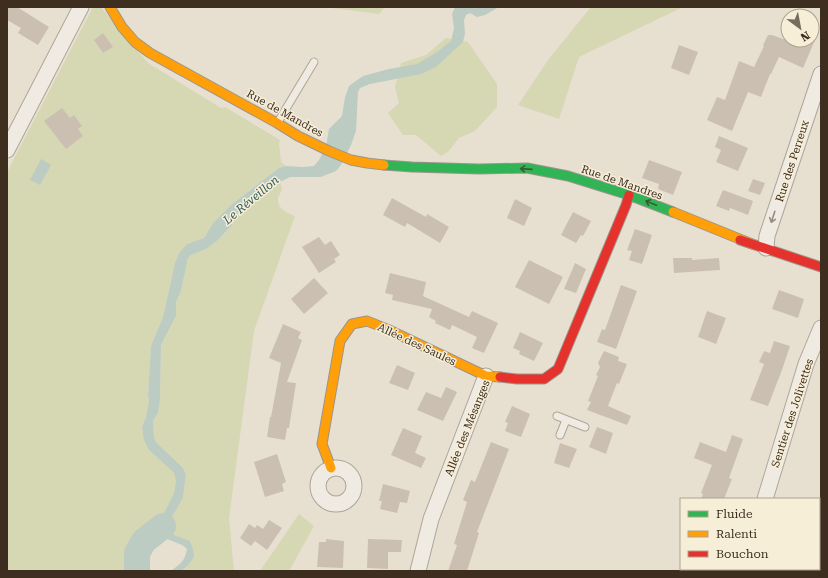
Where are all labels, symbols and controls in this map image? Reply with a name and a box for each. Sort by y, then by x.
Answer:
north arrow [780,8,820,48]
text: N [798,28,812,44]
street label: Rue de Mandres [244,87,325,140]
street label: Rue des Perreux [773,118,812,204]
street label: Rue de Mandres [579,162,664,202]
one-way arrow [520,165,533,172]
water label: Le Réveillon [220,173,282,228]
one-way arrow [645,199,657,207]
one-way arrow [769,211,777,223]
street label: Allée des Saules [376,321,458,368]
street label: Sentier des Jolivettes [769,357,816,469]
street label: Allée des Mésanges [442,378,493,478]
legend [680,498,820,570]
text: Fluide [716,507,753,521]
text: Ralenti [716,527,757,541]
text: Bouchon [716,547,769,561]

